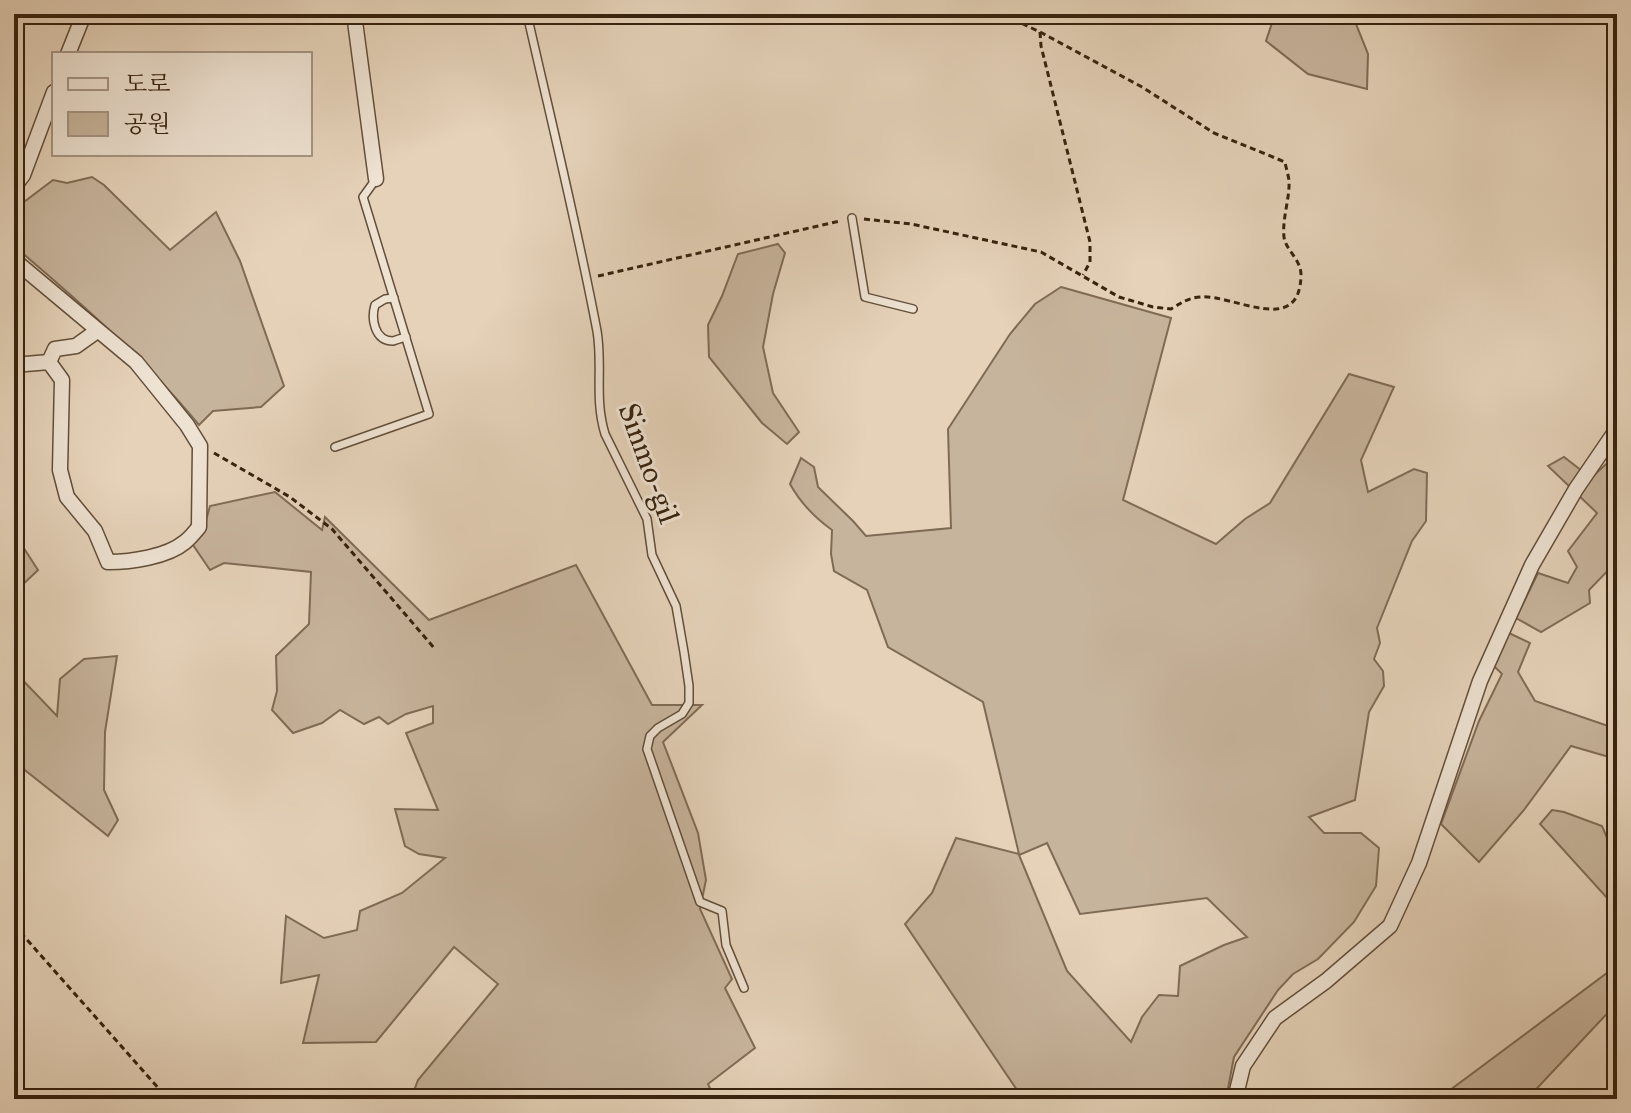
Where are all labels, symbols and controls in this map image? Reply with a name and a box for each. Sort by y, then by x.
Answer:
legend [52,52,312,156]
text: 도로 [124,69,170,99]
text: 공원 [124,109,170,139]
street label: Sinmo-gil [611,398,688,529]

